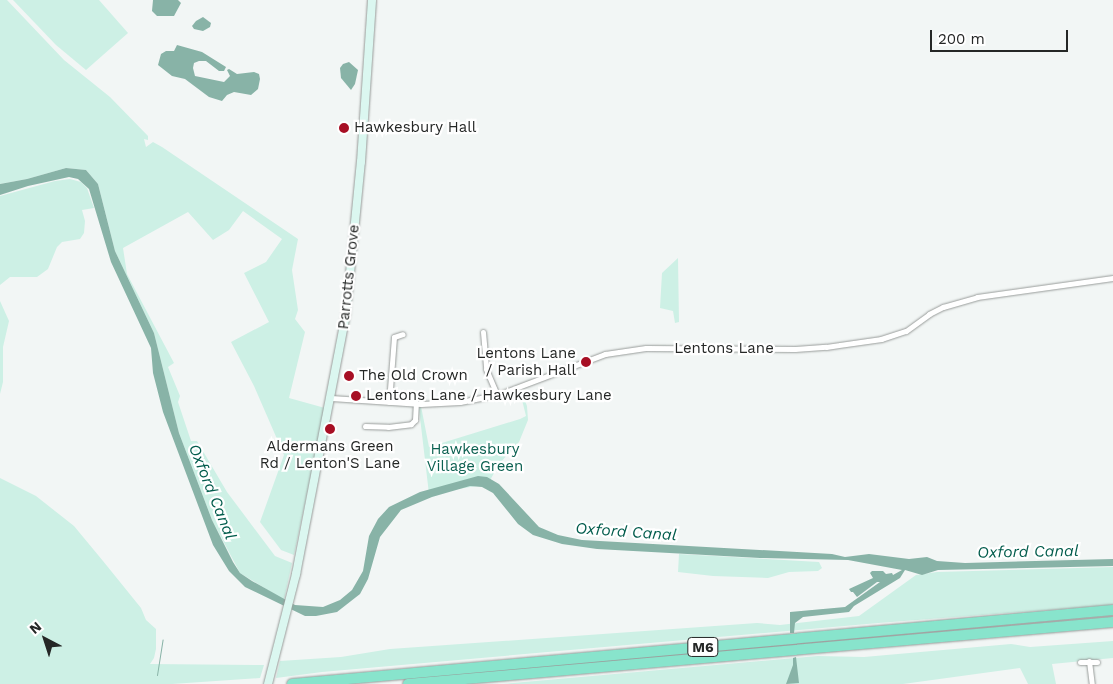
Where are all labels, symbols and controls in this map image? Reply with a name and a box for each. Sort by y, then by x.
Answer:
scale bar [933,20,1070,52]
text: 200 m [938,30,985,48]
place label: Hawkesbury Hall [354,119,477,137]
marker: Hawkesbury Hall [338,122,350,134]
street label: Parrotts Grove [335,224,363,330]
street label: Lentons Lane [674,340,774,358]
place label: Lentons Lane / Parish Hall [476,344,576,379]
marker: Lentons Lane / Parish Hall [580,356,592,368]
place label: The Old Crown [359,367,468,385]
marker: The Old Crown [343,370,355,382]
place label: Lentons Lane / Hawkesbury Lane [366,387,612,405]
marker: Lentons Lane / Hawkesbury Lane [350,390,362,402]
marker: Aldermans Green Rd / Lenton'S Lane [324,423,336,435]
place label: Aldermans Green Rd / Lenton'S Lane [260,437,400,472]
park label: Hawkesbury Village Green [427,440,523,475]
water label: Oxford Canal [184,441,240,543]
water label: Oxford Canal [575,519,677,545]
water label: Oxford Canal [977,542,1079,562]
north arrow [20,614,70,664]
text: N [26,618,44,637]
road number: M6 [687,636,719,659]

